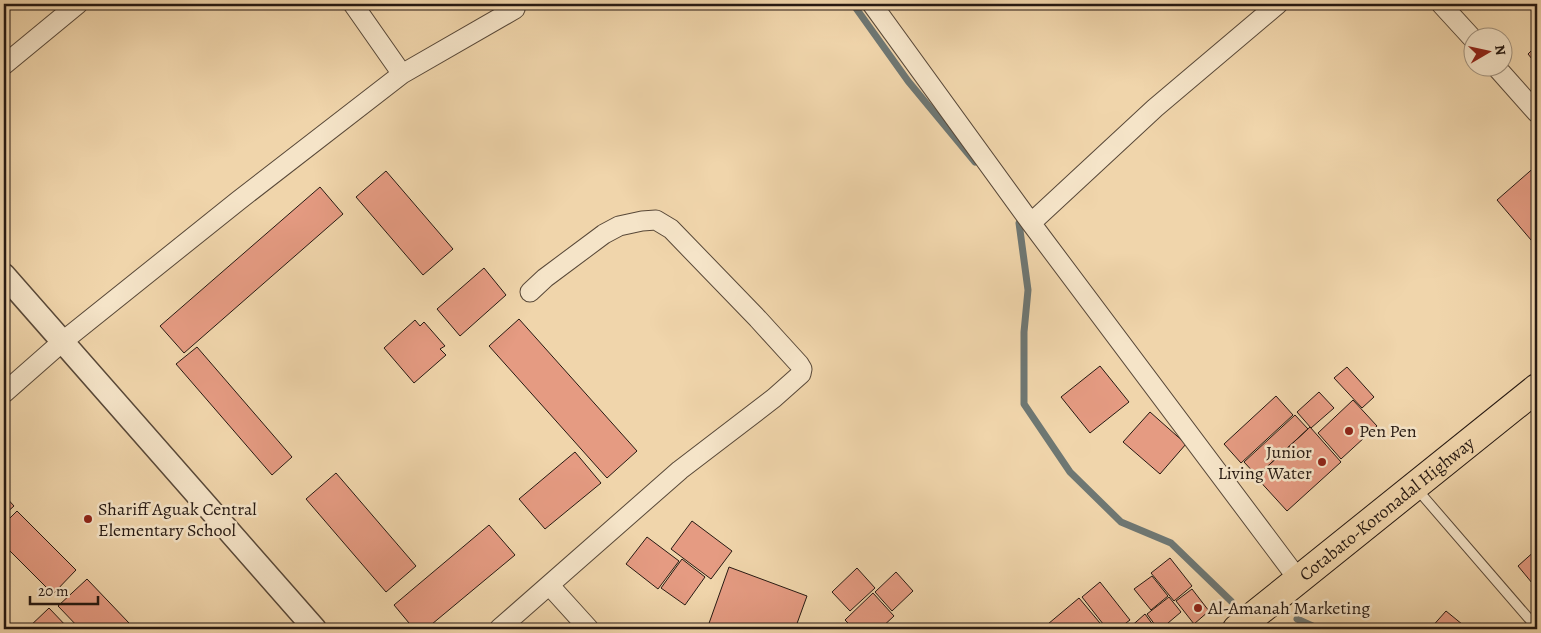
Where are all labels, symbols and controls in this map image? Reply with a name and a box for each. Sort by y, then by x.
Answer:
north arrow [1464,28,1514,78]
text: N [1490,44,1511,57]
place label: Pen Pen [1359,419,1417,443]
marker: Pen Pen [1343,425,1355,437]
street label: Cotabato-Koronadal Highway [1294,431,1480,586]
place label: Junior Living Water [1218,440,1312,485]
marker: Junior Living Water [1316,456,1328,468]
place label: Shariff Aguak Central Elementary School [98,497,257,542]
marker: Shariff Aguak Central Elementary School [82,513,94,525]
scale bar [30,573,98,605]
text: 20 m [38,581,69,601]
place label: Al-Amanah Marketing [1207,596,1370,620]
marker: Al-Amanah Marketing [1192,602,1204,614]

